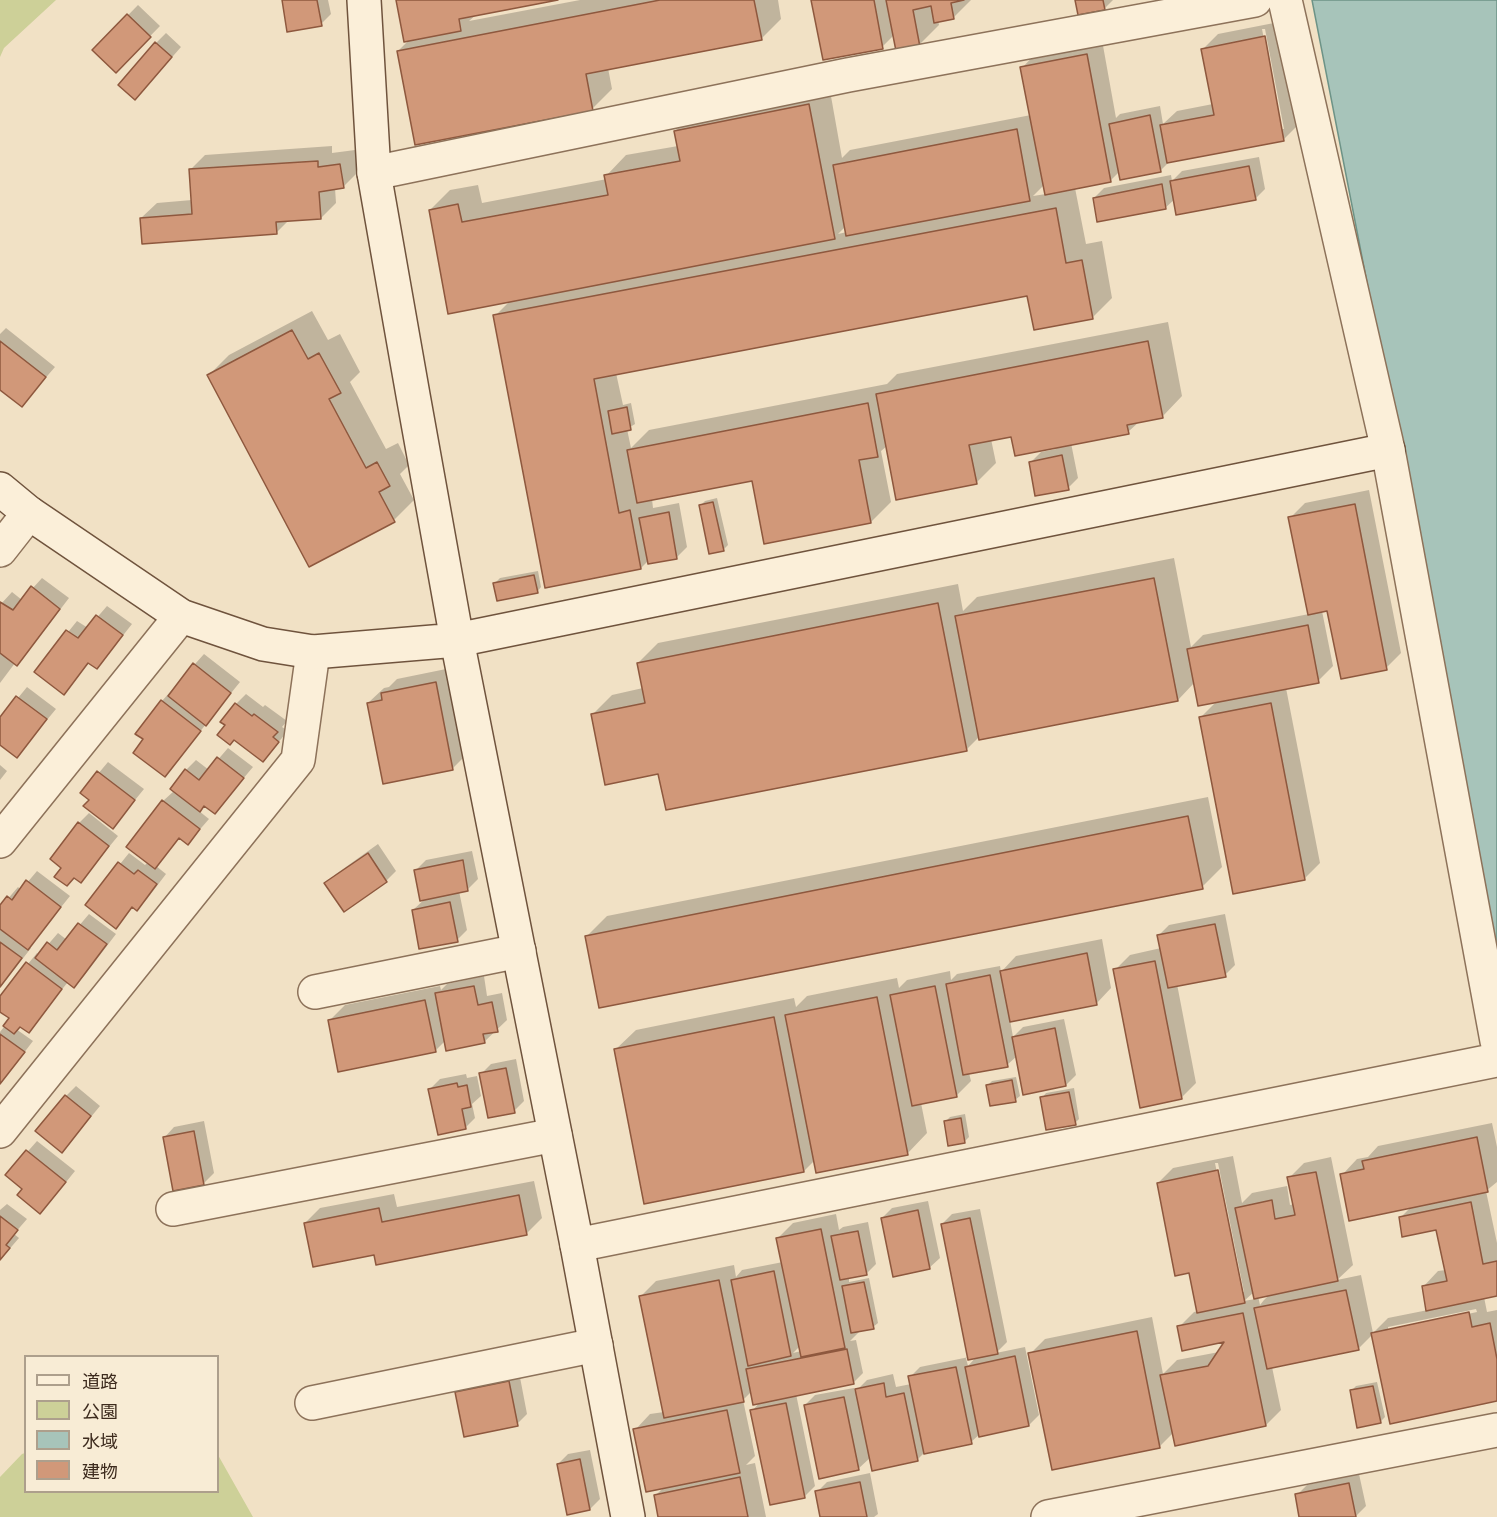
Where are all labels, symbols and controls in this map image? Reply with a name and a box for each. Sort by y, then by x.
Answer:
legend [24,1355,219,1493]
text: 道路 [82,1371,118,1393]
text: 公園 [82,1401,118,1423]
text: 水域 [82,1431,118,1453]
text: 建物 [82,1461,118,1483]

